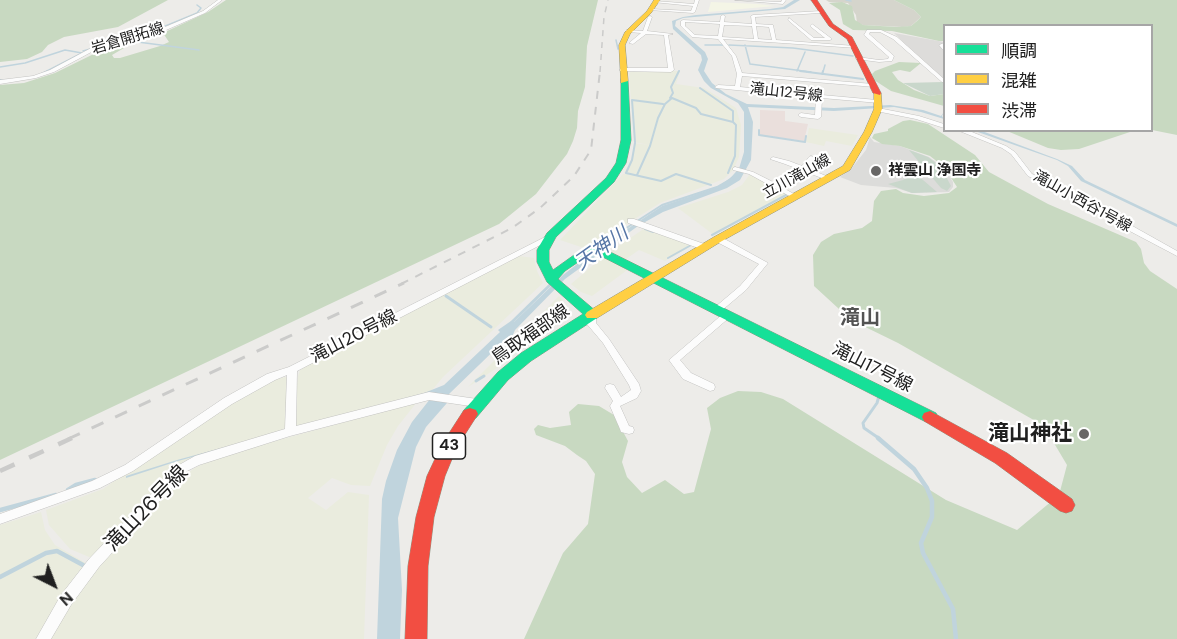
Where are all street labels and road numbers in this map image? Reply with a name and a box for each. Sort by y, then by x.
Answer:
street label: 岩倉開拓線 [90,19,166,59]
street label: 滝山12号線 [749,80,823,106]
street label: 立川滝山線 [760,151,834,203]
street label: 滝山小西谷1号線 [1030,168,1134,236]
street label: 鳥取福部線 [488,300,574,370]
street label: 滝山20号線 [307,306,401,368]
street label: 滝山17号線 [828,339,916,397]
road number: 43 [432,433,466,459]
street label: 滝山26号線 [100,461,194,557]

